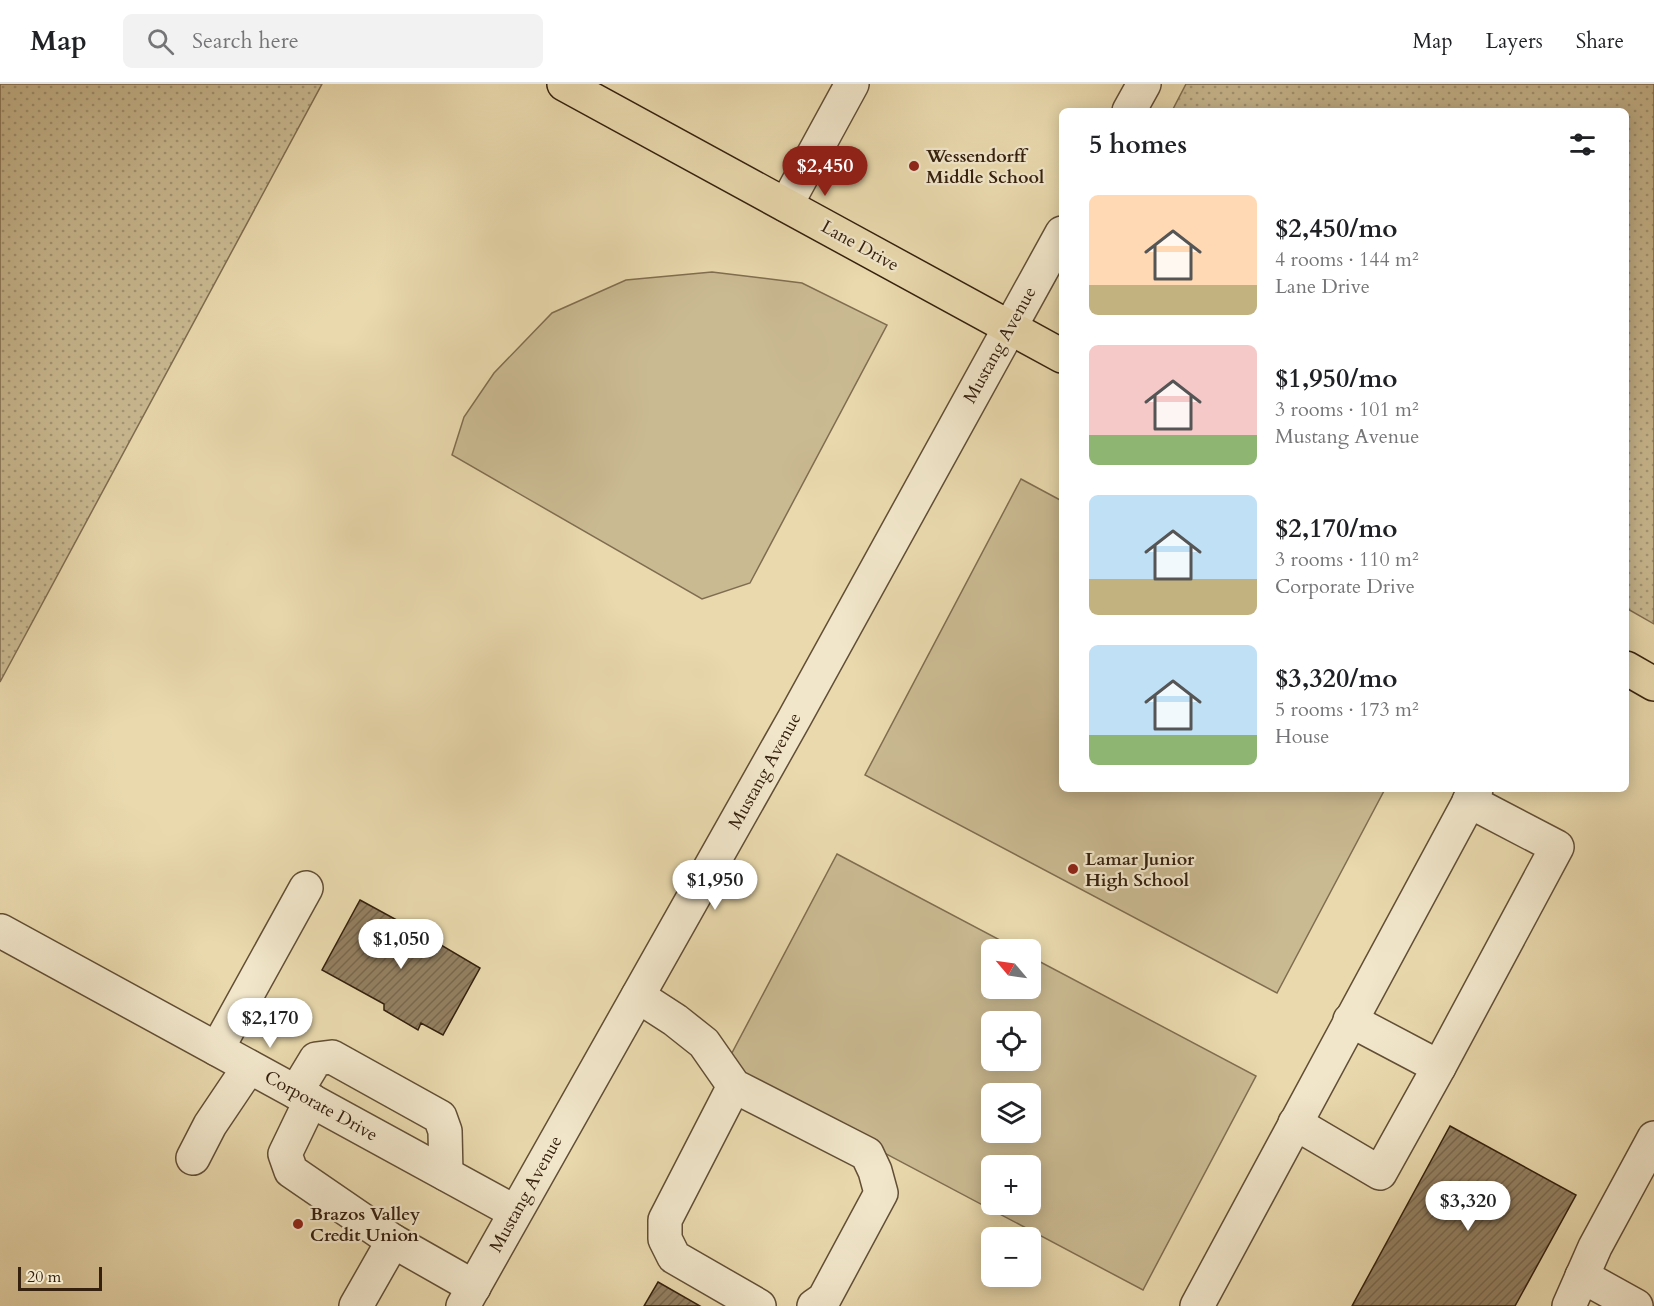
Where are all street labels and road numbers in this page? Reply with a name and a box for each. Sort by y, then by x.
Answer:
street label: Lane Drive [817,214,903,278]
street label: Mustang Avenue [958,282,1042,408]
street label: Mustang Avenue [723,708,807,834]
street label: Corporate Drive [260,1065,382,1147]
street label: Mustang Avenue [484,1131,568,1257]

